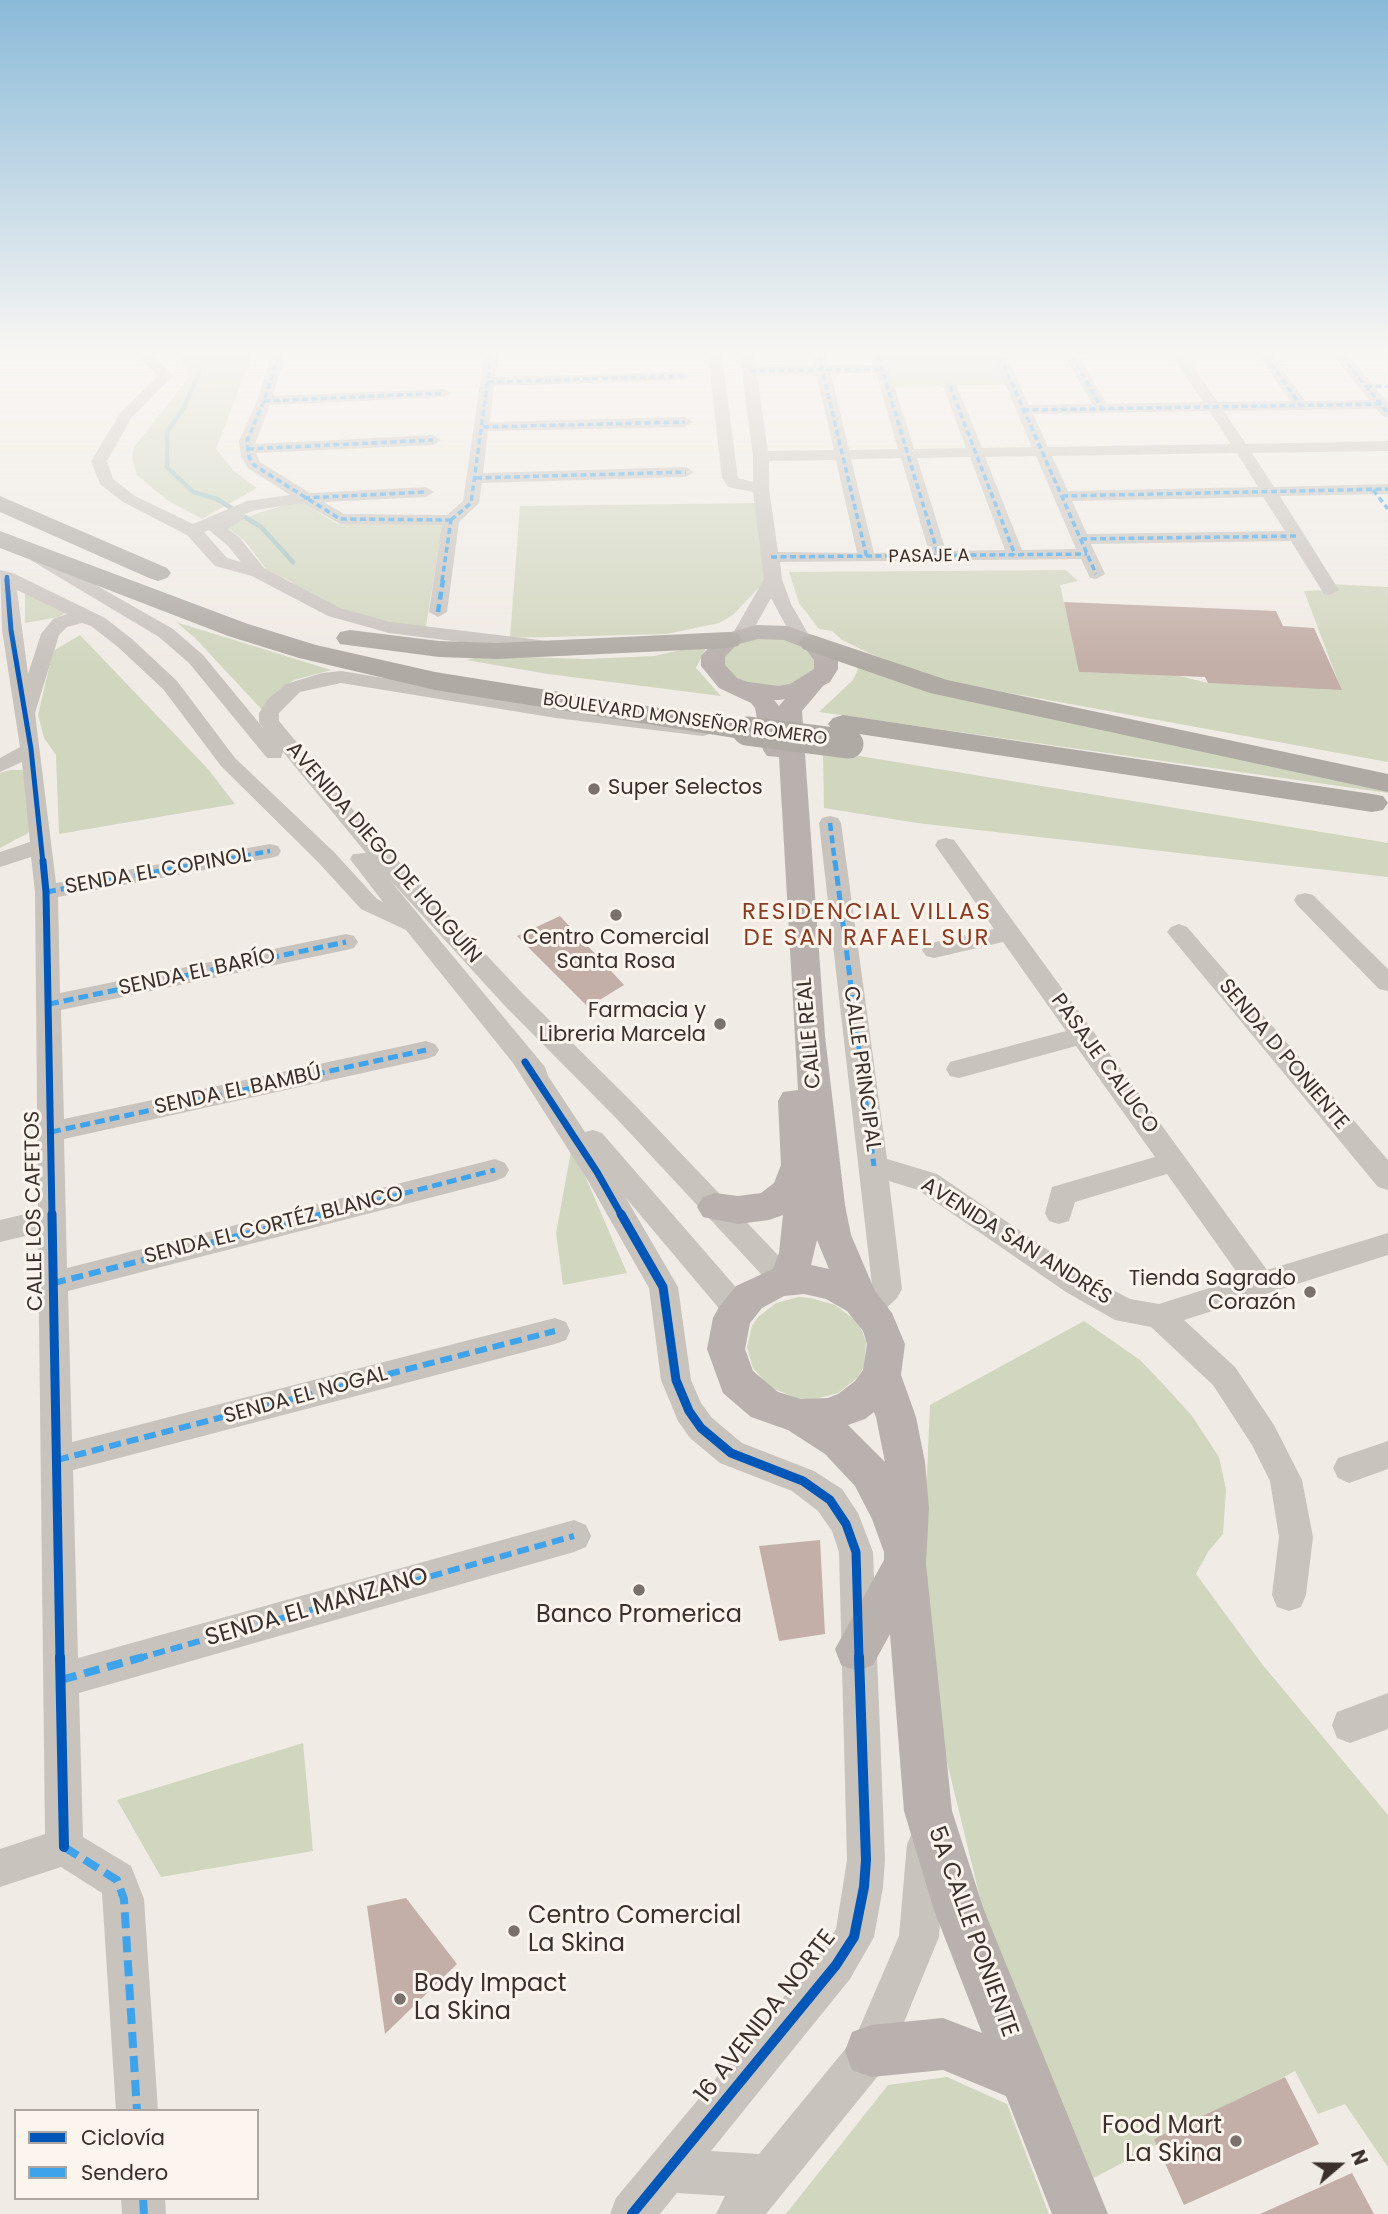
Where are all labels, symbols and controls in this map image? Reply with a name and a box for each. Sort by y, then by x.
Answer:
street label: PASAJE A [888,545,970,569]
street label: BOULEVARD MONSEÑOR ROMERO [542,689,828,751]
street label: AVENIDA DIEGO DE HOLGUÍN [280,737,486,969]
place label: Super Selectos [608,776,763,802]
marker: Super Selectos [586,781,602,797]
street label: SENDA EL COPINOL [63,843,253,901]
district label: RESIDENCIAL VILLAS DE SAN RAFAEL SUR [744,899,990,953]
marker: Centro Comercial Santa Rosa [608,907,624,923]
place label: Centro Comercial Santa Rosa [523,926,709,976]
street label: SENDA EL BARÍO [116,944,278,1002]
street label: SENDA D PONIENTE [1213,974,1353,1136]
street label: CALLE REAL [793,976,827,1090]
street label: CALLE PRINCIPAL [837,985,885,1153]
street label: PASAJE CALUCO [1045,989,1163,1139]
place label: Farmacia y Libreria Marcela [539,999,706,1049]
marker: Farmacia y Libreria Marcela [712,1016,728,1032]
street label: SENDA EL BAMBÚ [152,1061,324,1121]
street label: CALLE LOS CAFETOS [21,1111,49,1311]
street label: AVENIDA SAN ANDRÉS [916,1173,1116,1311]
street label: SENDA EL CORTÉZ BLANCO [142,1182,406,1270]
place label: Tienda Sagrado Corazón [1129,1267,1296,1317]
marker: Tienda Sagrado Corazón [1302,1284,1318,1300]
street label: SENDA EL NOGAL [221,1362,391,1430]
street label: SENDA EL MANZANO [202,1562,432,1654]
marker: Banco Promerica [631,1582,647,1598]
place label: Banco Promerica [536,1602,742,1630]
street label: 5A CALLE PONIENTE [921,1823,1023,2041]
place label: Centro Comercial La Skina [528,1903,741,1959]
marker: Centro Comercial La Skina [506,1923,522,1939]
street label: 16 AVENIDA NORTE [689,1925,843,2109]
place label: Body Impact La Skina [414,1971,567,2027]
marker: Body Impact La Skina [392,1991,408,2007]
legend [14,2109,259,2200]
place label: Food Mart La Skina [1102,2113,1222,2169]
text: Ciclovía [81,2123,165,2152]
north arrow [1304,2130,1374,2200]
marker: Food Mart La Skina [1228,2133,1244,2149]
text: N [1344,2146,1374,2169]
text: Sendero [81,2158,168,2187]

